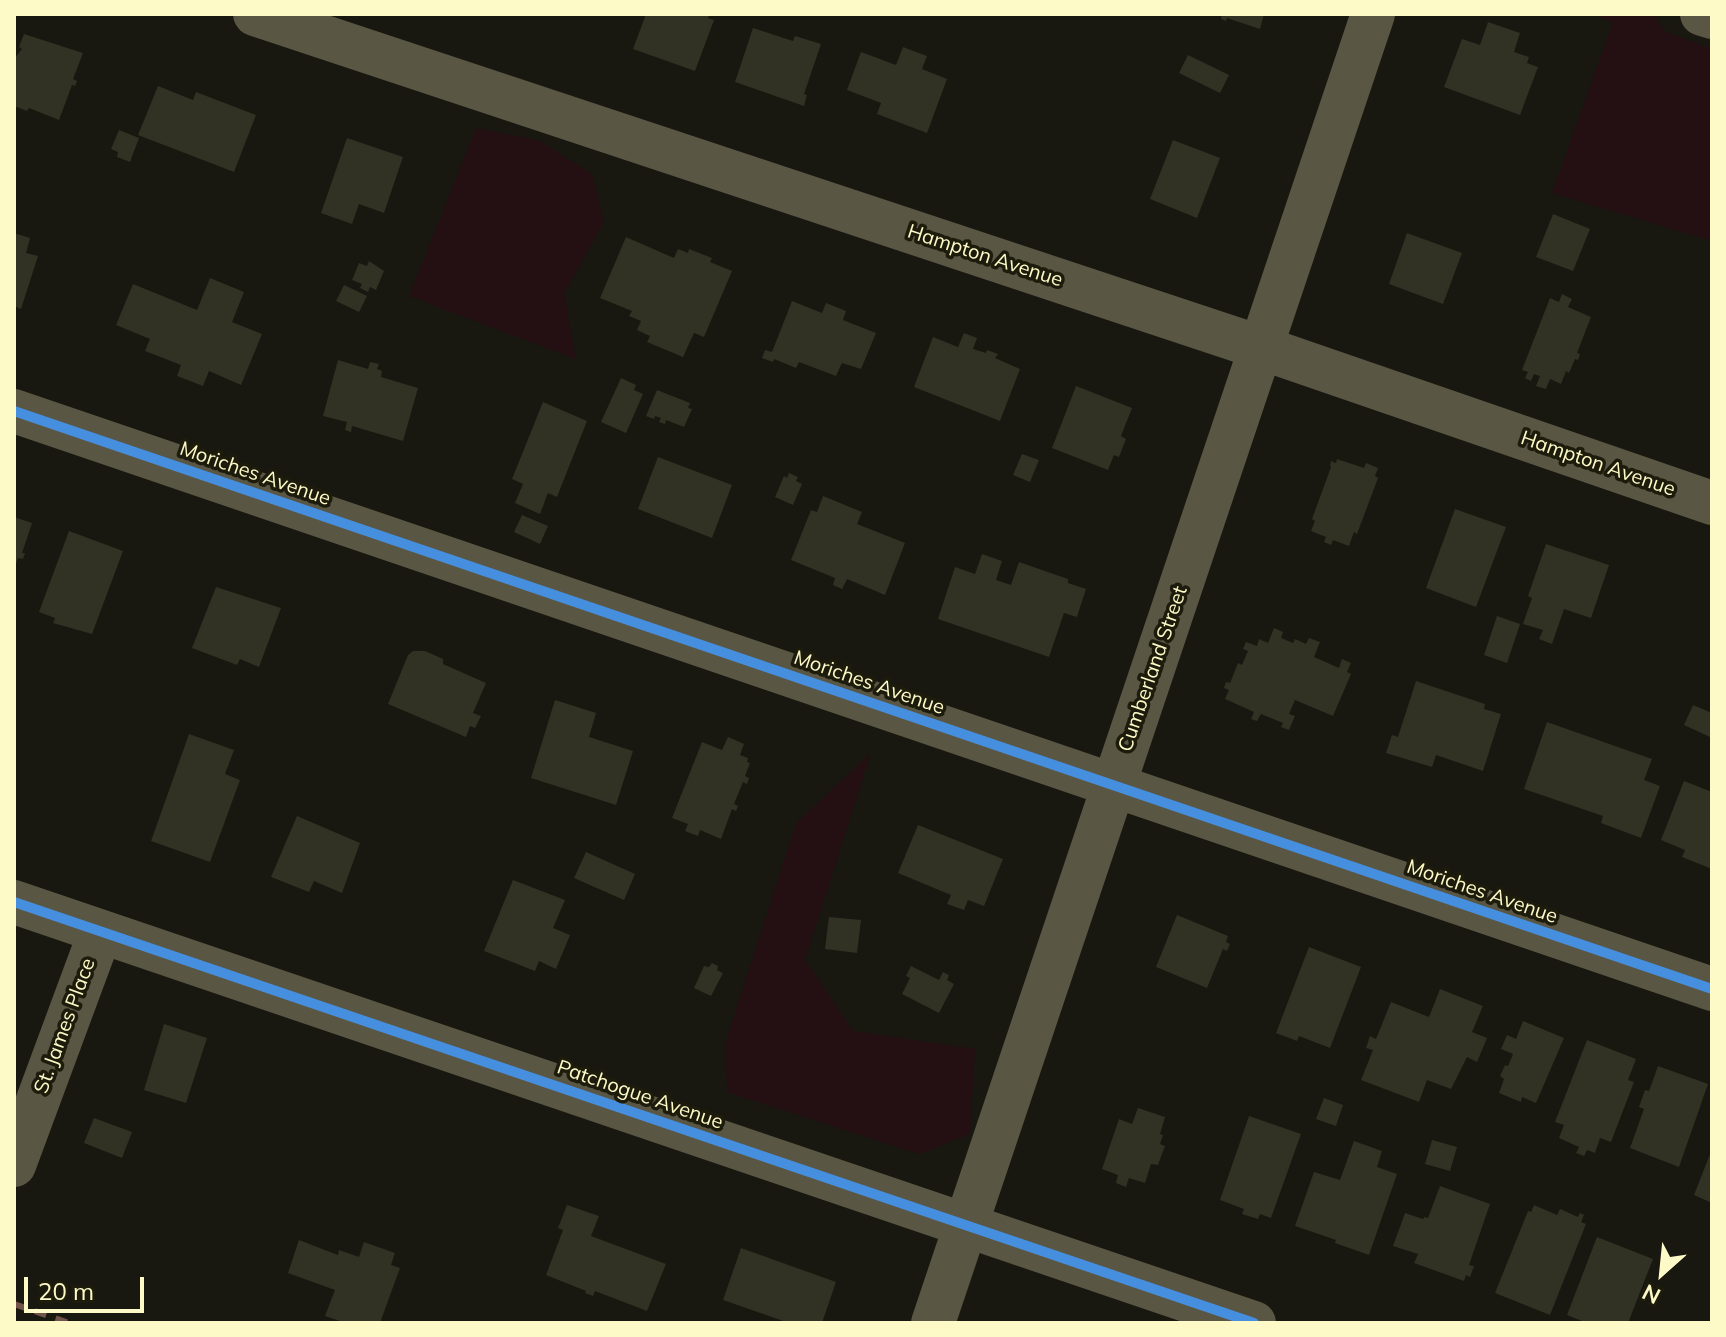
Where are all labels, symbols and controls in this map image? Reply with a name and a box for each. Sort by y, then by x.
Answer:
street label: Hampton Avenue [904,220,1066,292]
street label: Hampton Avenue [1518,426,1678,502]
street label: Moriches Avenue [176,437,334,511]
street label: Cumberland Street [1113,583,1193,755]
street label: Moriches Avenue [790,646,948,720]
street label: Moriches Avenue [1403,855,1561,929]
street label: St. James Place [29,955,101,1097]
street label: Patchogue Avenue [554,1055,726,1135]
north arrow [1622,1233,1702,1313]
scale bar [28,1261,148,1311]
text: 20 m [38,1276,94,1306]
text: N [1637,1278,1665,1311]

